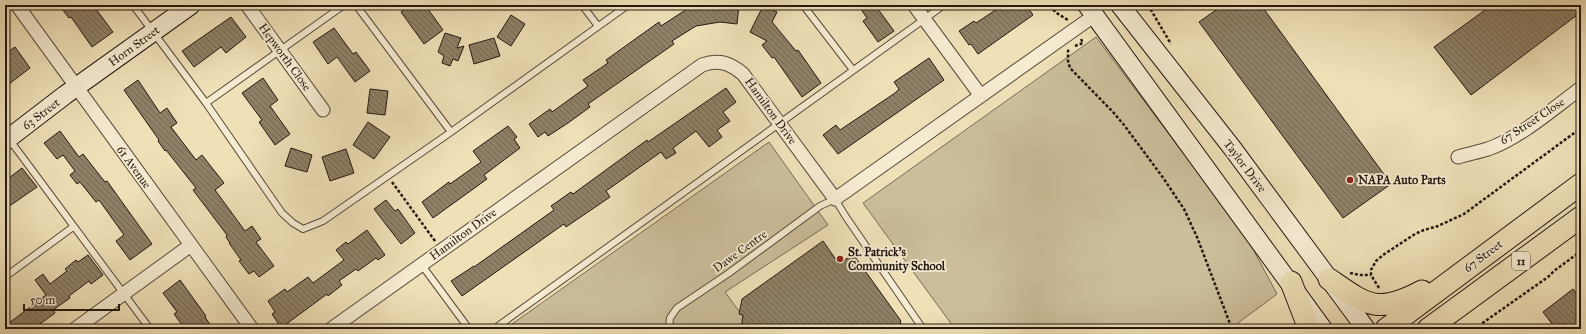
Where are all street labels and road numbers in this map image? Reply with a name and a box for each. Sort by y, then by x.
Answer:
street label: Hepworth Close [256,21,314,93]
street label: Horn Street [106,22,163,69]
street label: Hamilton Drive [742,75,800,147]
street label: 63 Street [19,95,63,133]
street label: 67 Street Close [1497,95,1567,147]
street label: Taylor Drive [1221,137,1269,195]
street label: 61 Avenue [114,143,154,191]
street label: Hamilton Drive [427,205,499,263]
street label: Dawe Centre [710,227,770,275]
street label: 67 Street [1461,236,1506,275]
road number: 11 [1512,252,1530,270]

